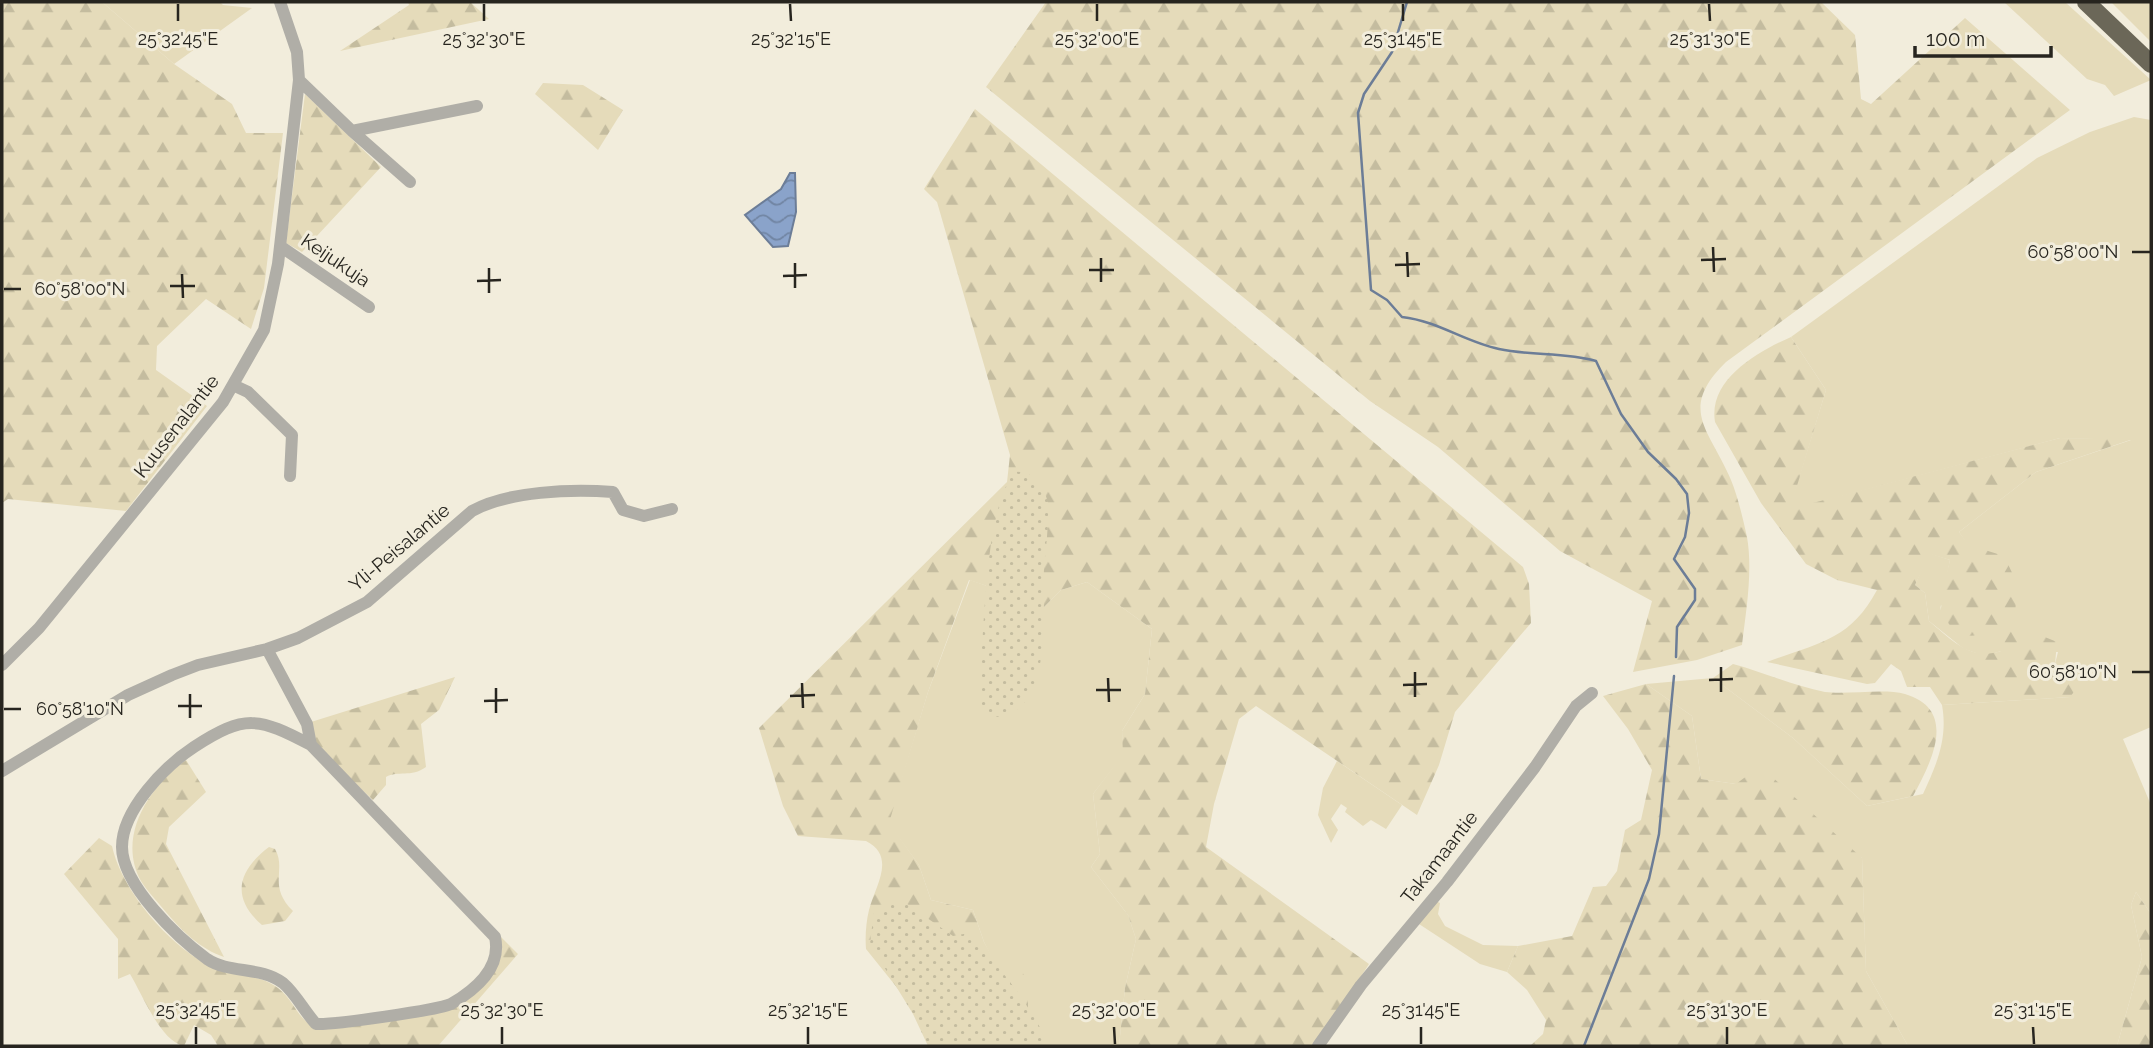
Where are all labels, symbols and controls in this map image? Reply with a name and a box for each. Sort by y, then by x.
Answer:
scale bar [1915,14,2052,58]
text: 100 m [1926,26,1985,51]
text: 25°32'45"E [138,28,218,49]
text: 25°32'30"E [443,28,525,49]
text: 25°32'15"E [751,28,831,49]
text: 25°32'00"E [1055,28,1139,49]
text: 25°31'45"E [1364,28,1442,49]
text: 25°31'30"E [1670,28,1750,49]
street label: Keijukuja [297,229,375,291]
text: 60°58'00"N [2027,241,2119,262]
text: 60°58'00"N [34,278,126,299]
street label: Kuusenalantie [129,370,223,482]
street label: Yli-Peisalantie [344,499,454,595]
text: 60°58'10"N [2029,661,2117,682]
text: 60°58'10"N [36,698,124,719]
street label: Takamaantie [1396,806,1482,908]
text: 25°32'45"E [156,999,236,1020]
text: 25°32'30"E [461,999,543,1020]
text: 25°32'15"E [768,999,848,1020]
text: 25°32'00"E [1072,999,1156,1020]
text: 25°31'45"E [1382,999,1460,1020]
text: 25°31'30"E [1687,999,1767,1020]
text: 25°31'15"E [1994,999,2072,1020]

